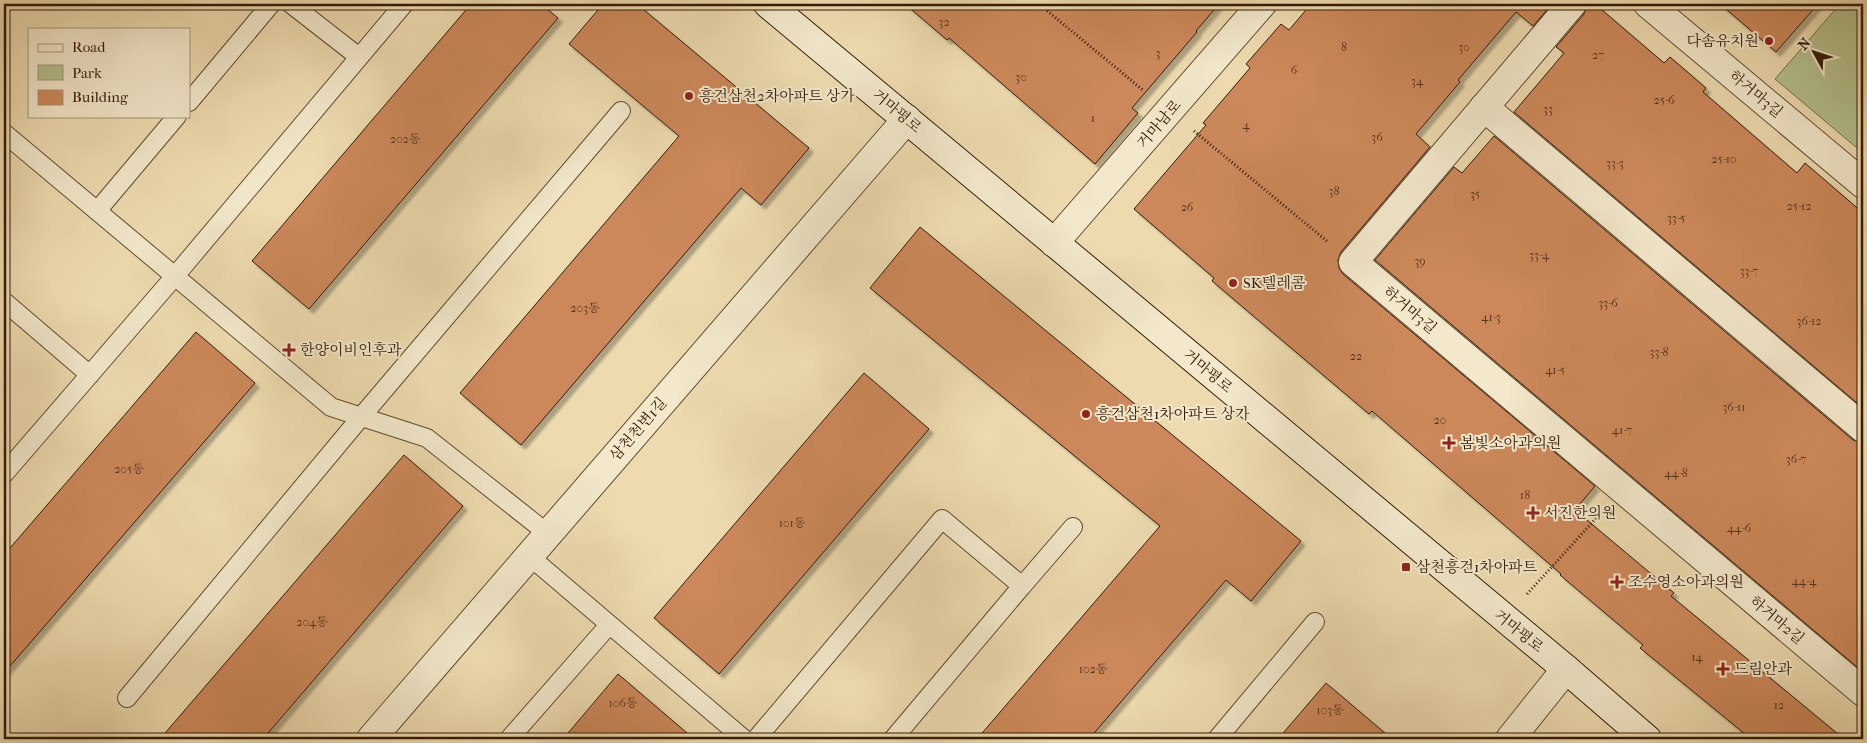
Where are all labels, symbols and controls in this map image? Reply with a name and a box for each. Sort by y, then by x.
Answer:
house number: 32 [938,15,950,29]
legend [28,28,190,118]
north arrow [1790,28,1840,78]
place label: 다솜유치원 [1687,32,1759,50]
text: N [1794,34,1815,53]
marker: 다솜유치원 [1763,35,1775,47]
text: Road [72,38,106,56]
house number: 8 [1341,40,1347,54]
house number: 30 [1458,40,1470,54]
house number: 3 [1156,46,1161,60]
house number: 27 [1592,48,1604,62]
house number: 6 [1291,63,1298,77]
text: Park [72,64,102,82]
street label: 하거마3길 [1726,66,1786,122]
house number: 30 [1015,70,1027,84]
house number: 34 [1411,74,1424,88]
street label: 거마평로 [869,85,925,137]
place label: 흥건삼천2차아파트 상가 [699,87,855,105]
text: Building [72,88,129,106]
marker: 흥건삼천2차아파트 상가 [683,90,695,102]
house number: 25-6 [1654,93,1675,107]
street label: 거마남로 [1133,96,1185,152]
house number: 33 [1543,102,1553,116]
house number: 1 [1091,111,1095,125]
house number: 4 [1242,118,1250,132]
house number: 36 [1371,130,1383,144]
house number: 202동 [390,132,421,146]
house number: 25-10 [1711,152,1737,166]
house number: 33-3 [1606,156,1624,170]
house number: 38 [1329,184,1339,198]
house number: 35 [1470,187,1480,201]
house number: 25-12 [1787,199,1811,213]
house number: 26 [1181,200,1194,214]
house number: 33-5 [1667,211,1685,225]
house number: 33-4 [1529,248,1550,262]
house number: 39 [1414,254,1426,268]
house number: 33-7 [1740,264,1759,278]
place label: SK텔레콤 [1243,274,1306,292]
marker: SK텔레콤 [1227,277,1239,289]
street label: 하거마3길 [1380,282,1440,338]
house number: 33-6 [1598,296,1618,310]
house number: 203동 [570,301,600,315]
house number: 41-3 [1481,310,1501,324]
house number: 36-12 [1797,314,1821,328]
place label: 한양이비인후과 [300,341,402,359]
marker: 한양이비인후과 [282,343,296,357]
street label: 거마평로 [1180,345,1236,397]
house number: 33-8 [1650,345,1668,359]
house number: 22 [1350,349,1362,363]
house number: 41-5 [1545,363,1565,377]
street label: 삼천천변1길 [606,394,670,464]
house number: 36-11 [1722,400,1746,414]
place label: 흥건삼천1차아파트 상가 [1096,405,1250,423]
marker: 흥건삼천1차아파트 상가 [1080,408,1092,420]
house number: 20 [1434,413,1446,427]
house number: 41-7 [1612,423,1632,437]
place label: 봄빛소아과의원 [1460,434,1561,452]
marker: 봄빛소아과의원 [1442,436,1456,450]
house number: 36-7 [1786,452,1806,466]
house number: 205동 [114,462,144,476]
house number: 44-8 [1664,466,1688,480]
house number: 18 [1520,488,1530,502]
place label: 서진한의원 [1544,504,1616,522]
marker: 서진한의원 [1526,506,1540,520]
house number: 101동 [779,516,806,530]
house number: 44-6 [1727,521,1751,535]
place label: 삼천흥건1차아파트 [1416,558,1538,576]
marker: 삼천흥건1차아파트 [1400,561,1412,573]
place label: 조수영소아과의원 [1628,573,1744,591]
house number: 44-4 [1792,574,1817,588]
marker: 조수영소아과의원 [1610,575,1624,589]
street label: 하거마2길 [1746,592,1808,648]
street label: 거마평로 [1491,606,1548,657]
house number: 204동 [296,615,328,629]
house number: 14 [1691,650,1704,664]
place label: 드림안과 [1734,660,1792,678]
house number: 102동 [1079,662,1108,676]
marker: 드림안과 [1716,662,1730,676]
house number: 106동 [609,696,638,710]
house number: 12 [1774,698,1784,712]
house number: 103동 [1316,703,1344,717]

